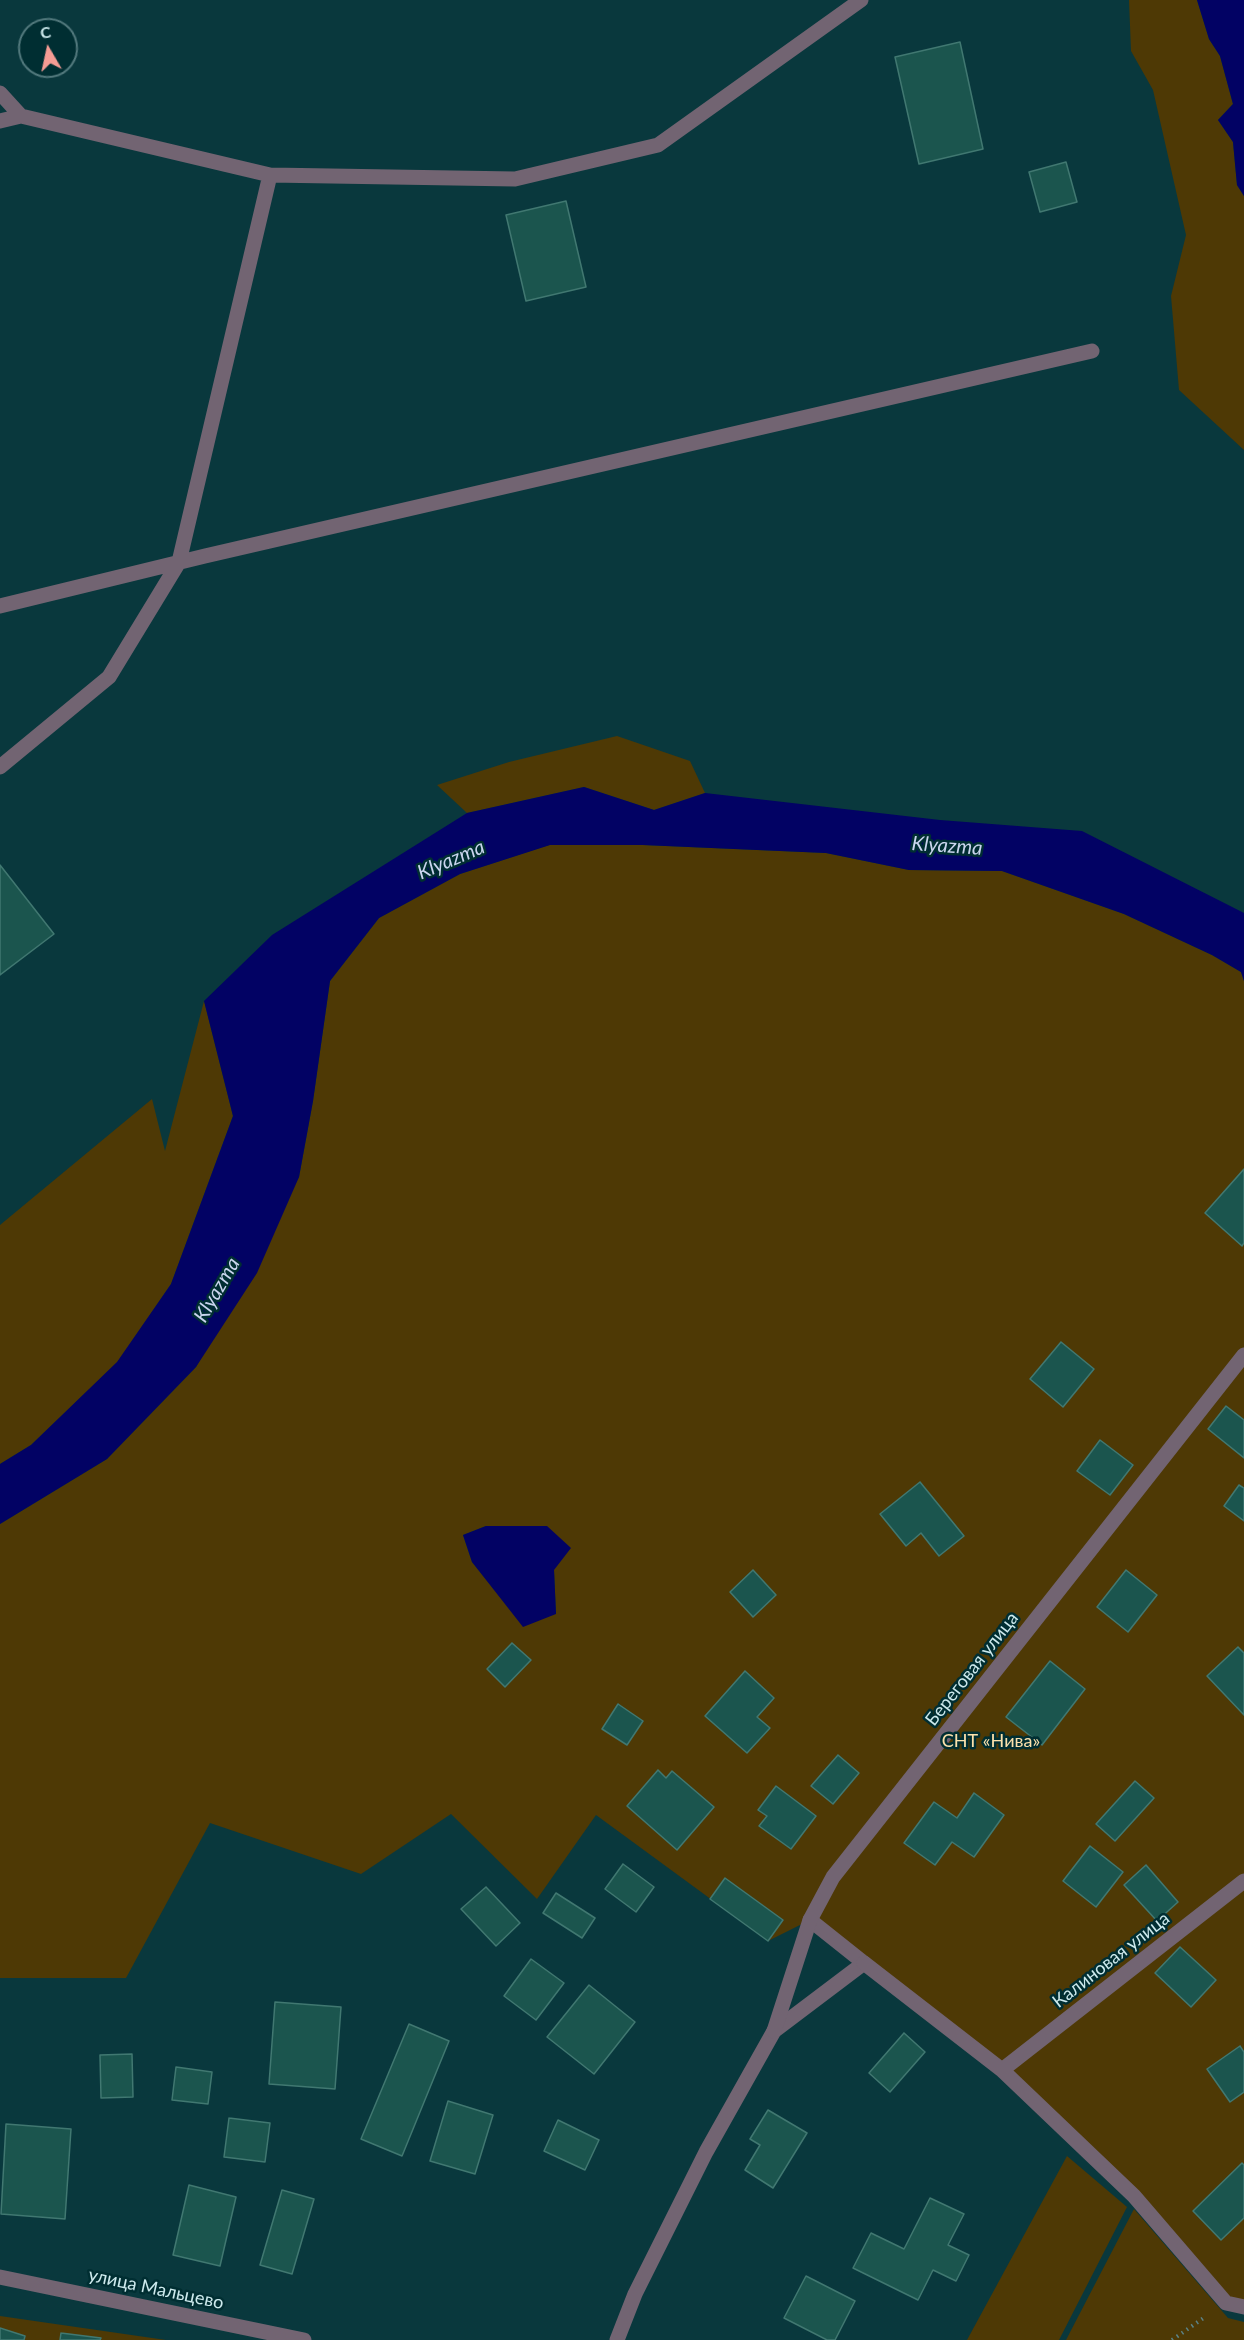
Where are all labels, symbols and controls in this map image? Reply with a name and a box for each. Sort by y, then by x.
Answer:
north arrow [18,18,78,78]
text: С [39,21,52,42]
water label: Klyazma [911,832,983,860]
water label: Klyazma [414,835,488,885]
water label: Klyazma [189,1253,245,1327]
street label: Береговая улица [921,1608,1023,1730]
park label: СНТ «Нива» [942,1730,1040,1752]
street label: Калиновая улица [1048,1908,1174,2012]
street label: улица Мальцево [86,2264,226,2314]

